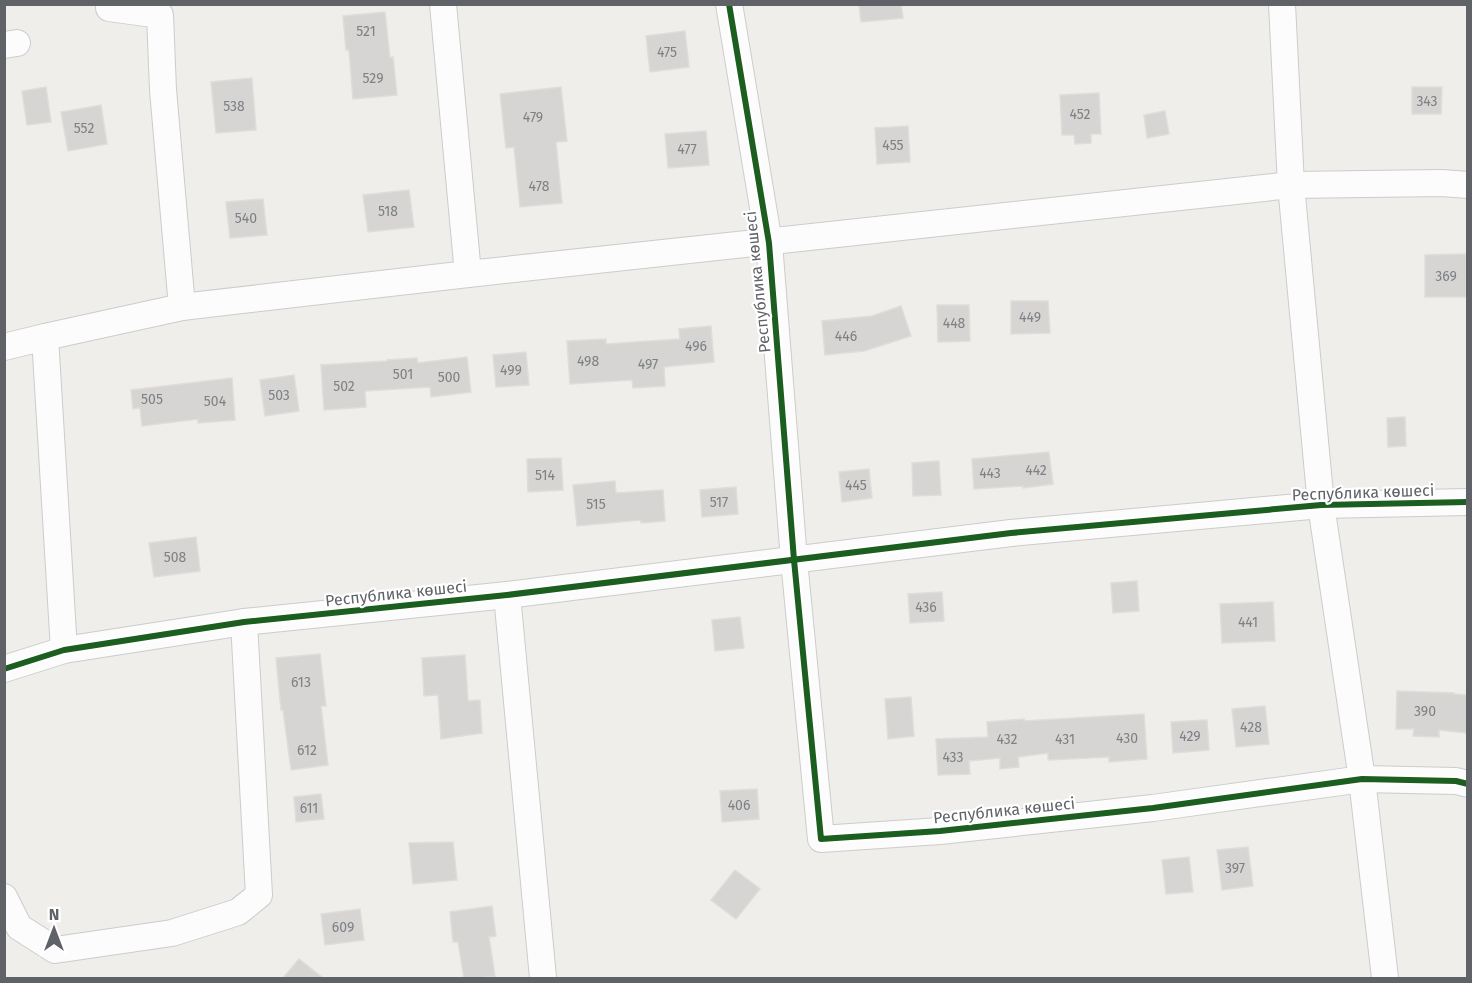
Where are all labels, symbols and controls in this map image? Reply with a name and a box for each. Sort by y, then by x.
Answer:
house number: 521 [356,23,376,40]
house number: 475 [657,44,677,61]
house number: 529 [363,70,384,87]
house number: 343 [1416,93,1438,110]
house number: 538 [223,98,245,115]
house number: 452 [1069,106,1091,123]
house number: 479 [523,109,543,126]
house number: 552 [74,120,94,137]
house number: 455 [882,137,904,154]
house number: 477 [677,141,697,158]
house number: 478 [529,178,550,195]
house number: 518 [378,203,398,220]
house number: 540 [235,210,257,227]
street label: Республика көшесі [741,210,774,354]
house number: 369 [1435,268,1457,285]
house number: 449 [1019,309,1041,326]
house number: 448 [943,315,966,332]
house number: 446 [835,328,857,345]
house number: 496 [685,338,707,355]
house number: 498 [577,353,599,370]
house number: 497 [638,356,658,373]
house number: 499 [500,362,522,379]
house number: 501 [393,366,413,383]
house number: 500 [438,369,461,386]
house number: 502 [333,378,355,395]
house number: 503 [268,387,290,404]
house number: 505 [141,391,163,408]
house number: 504 [204,393,227,410]
house number: 442 [1025,462,1047,479]
house number: 443 [979,465,1001,482]
house number: 514 [535,467,555,484]
house number: 445 [845,477,867,494]
street label: Республика көшесі [1291,481,1435,504]
house number: 517 [710,494,728,511]
house number: 515 [586,496,606,513]
house number: 508 [164,549,187,566]
street label: Республика көшесі [324,577,468,610]
house number: 436 [915,599,937,616]
house number: 441 [1238,614,1258,631]
house number: 613 [291,674,311,691]
house number: 390 [1414,703,1436,720]
house number: 428 [1240,719,1262,736]
house number: 429 [1179,728,1201,745]
house number: 430 [1116,730,1138,747]
house number: 432 [997,731,1018,748]
house number: 431 [1055,731,1075,748]
house number: 612 [297,742,317,759]
house number: 433 [942,749,964,766]
street label: Республика көшесі [932,794,1076,827]
house number: 406 [728,797,750,814]
house number: 611 [300,800,318,817]
house number: 397 [1225,860,1245,877]
north arrow [24,899,84,959]
text: N [49,905,59,924]
house number: 609 [332,919,354,936]

